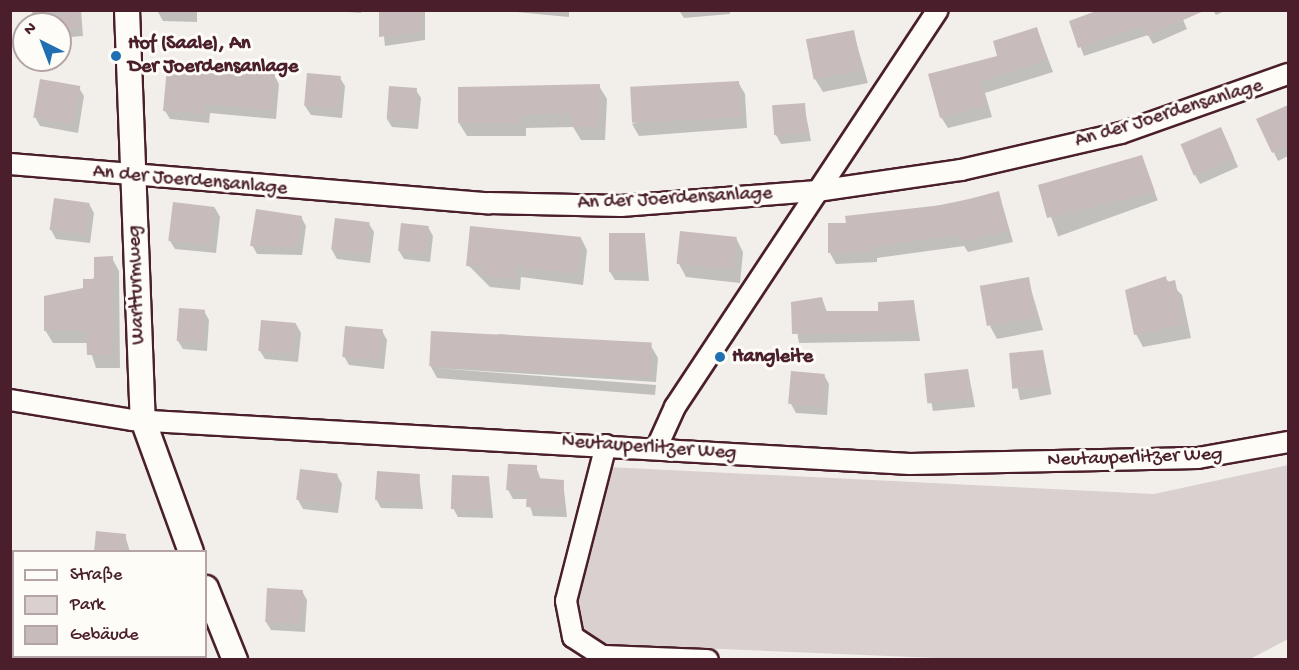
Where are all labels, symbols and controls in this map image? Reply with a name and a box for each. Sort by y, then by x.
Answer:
north arrow [12,12,72,72]
text: N [21,19,41,40]
place label: Hof (Saale), An Der Joerdensanlage [128,33,298,80]
marker: Hof (Saale), An Der Joerdensanlage [109,49,123,63]
street label: An der Joerdensanlage [1072,74,1266,154]
street label: An der Joerdensanlage [92,161,288,201]
street label: An der Joerdensanlage [577,182,773,216]
street label: Wartturmweg [123,225,151,345]
place label: Hangleite [732,345,813,369]
marker: Hangleite [713,350,727,364]
street label: Neutauperlitzer Weg [561,430,737,466]
street label: Neutauperlitzer Weg [1047,443,1223,473]
legend [12,550,207,658]
text: Straße [70,565,122,586]
text: Park [70,595,104,616]
text: Gebäude [70,625,138,646]

